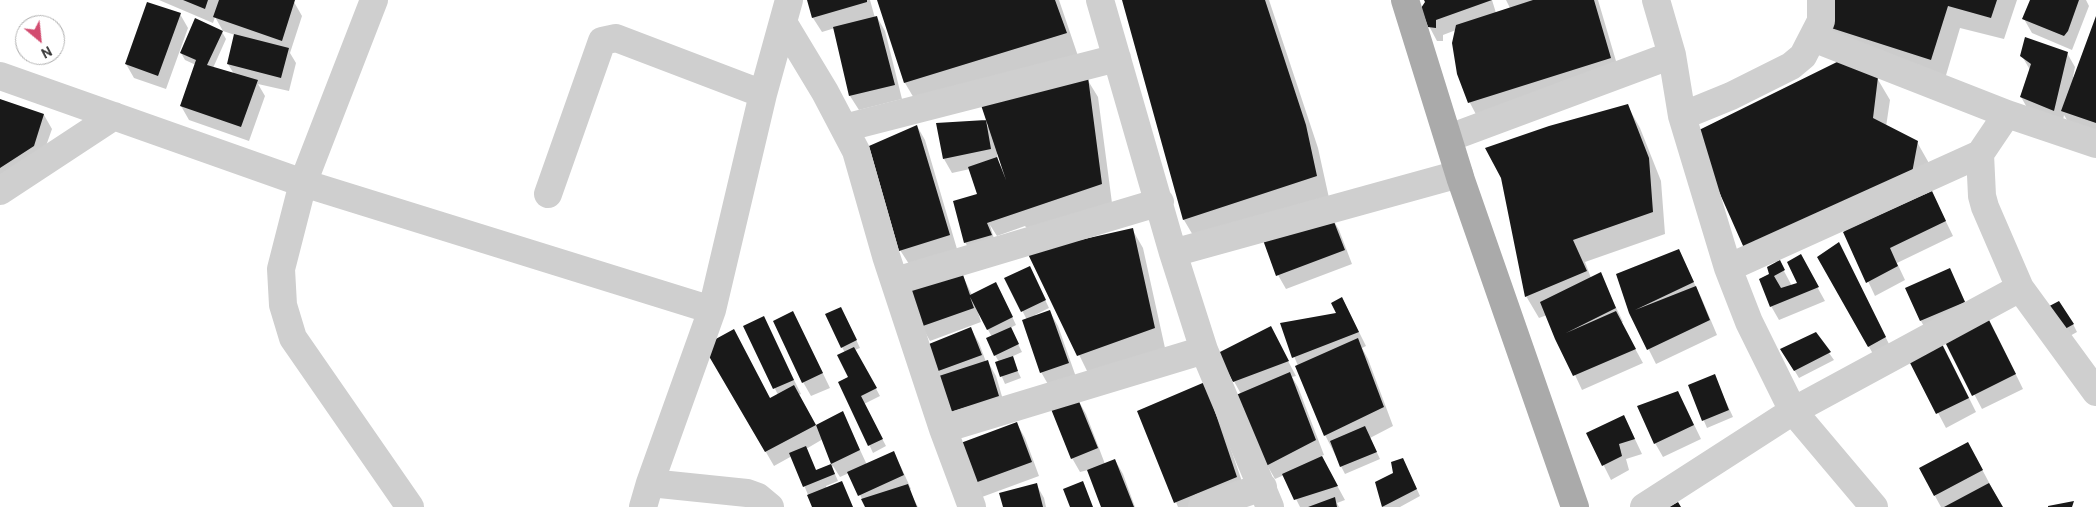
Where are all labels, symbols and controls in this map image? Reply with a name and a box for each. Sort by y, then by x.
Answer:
north arrow [15,15,65,65]
text: N [38,42,55,63]

